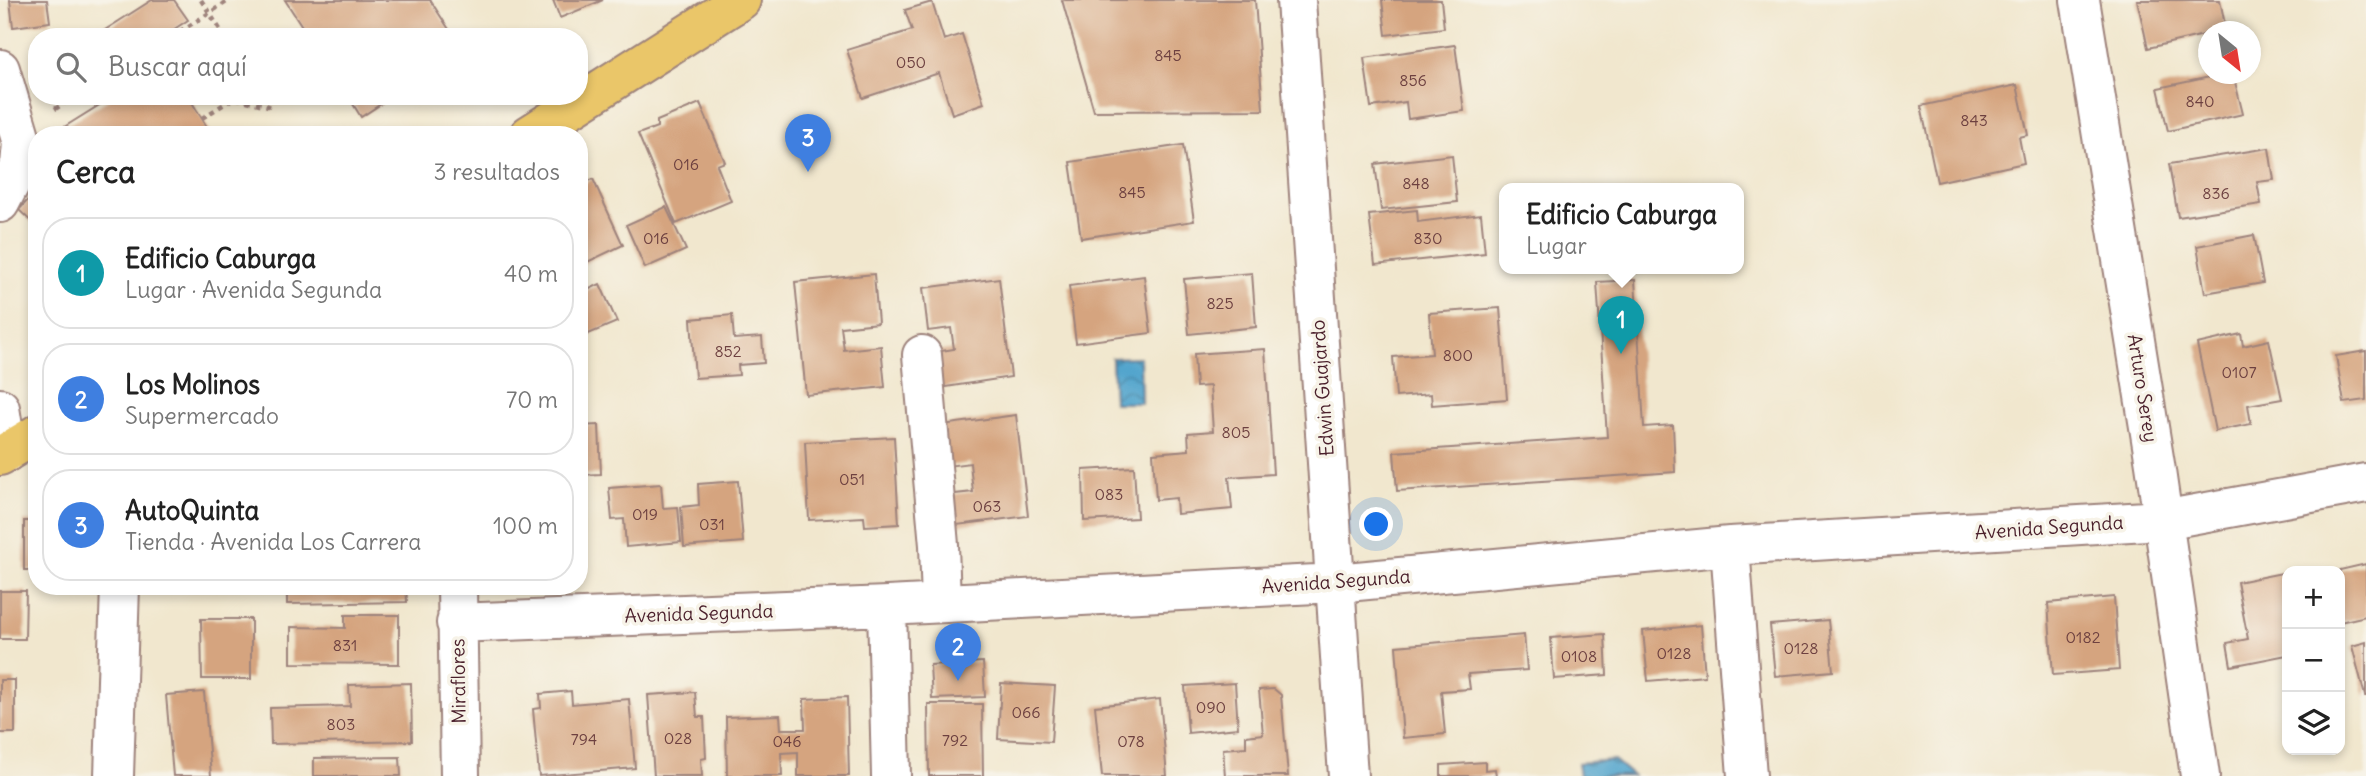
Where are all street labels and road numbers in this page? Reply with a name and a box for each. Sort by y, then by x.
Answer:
street label: Edwin Guajardo [1305,319,1339,457]
street label: Arturo Serey [2123,332,2163,444]
street label: Avenida Segunda [1974,510,2124,544]
street label: Avenida Segunda [1261,564,1411,598]
street label: Avenida Segunda [624,598,774,628]
street label: Miraflores [445,638,471,724]

